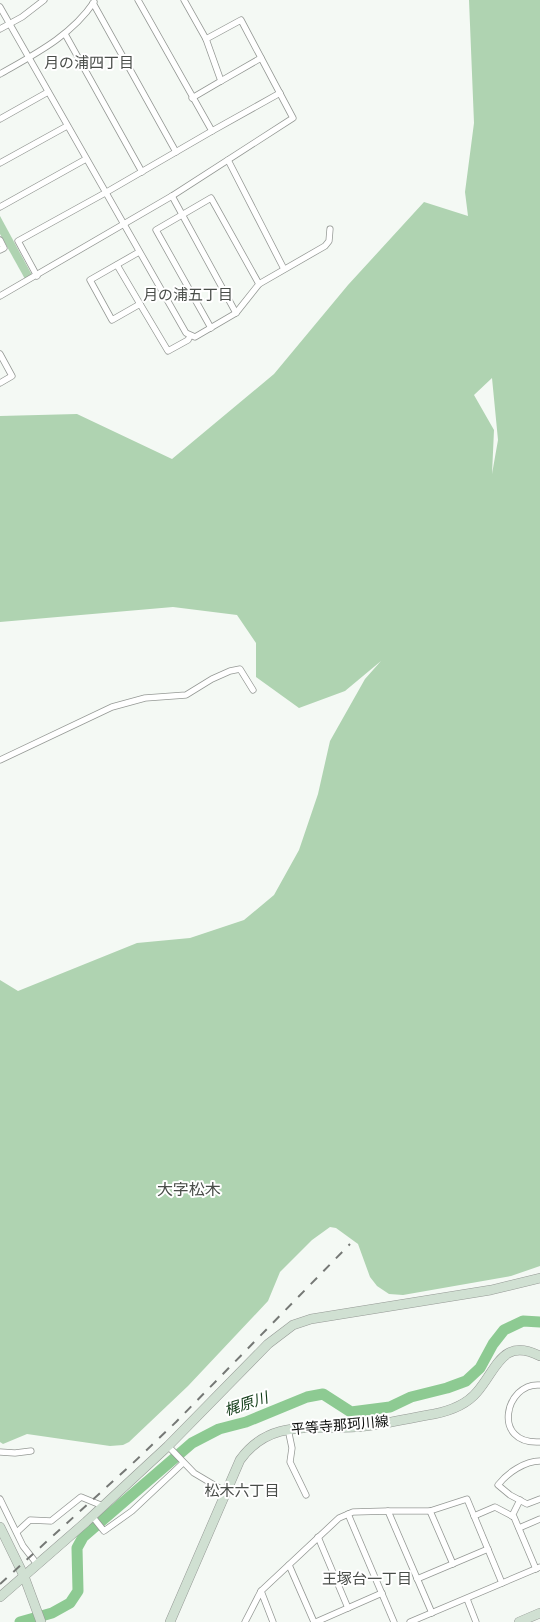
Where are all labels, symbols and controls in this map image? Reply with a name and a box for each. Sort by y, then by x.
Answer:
district label: 月の浦四丁目 [44,54,134,72]
district label: 月の浦五丁目 [143,286,233,304]
district label: 大字松木 [157,1180,221,1199]
water label: 梶原川 [222,1388,272,1420]
street label: 平等寺那珂川線 [290,1413,390,1438]
district label: 松木六丁目 [204,1482,280,1500]
district label: 王塚台一丁目 [322,1570,412,1588]

